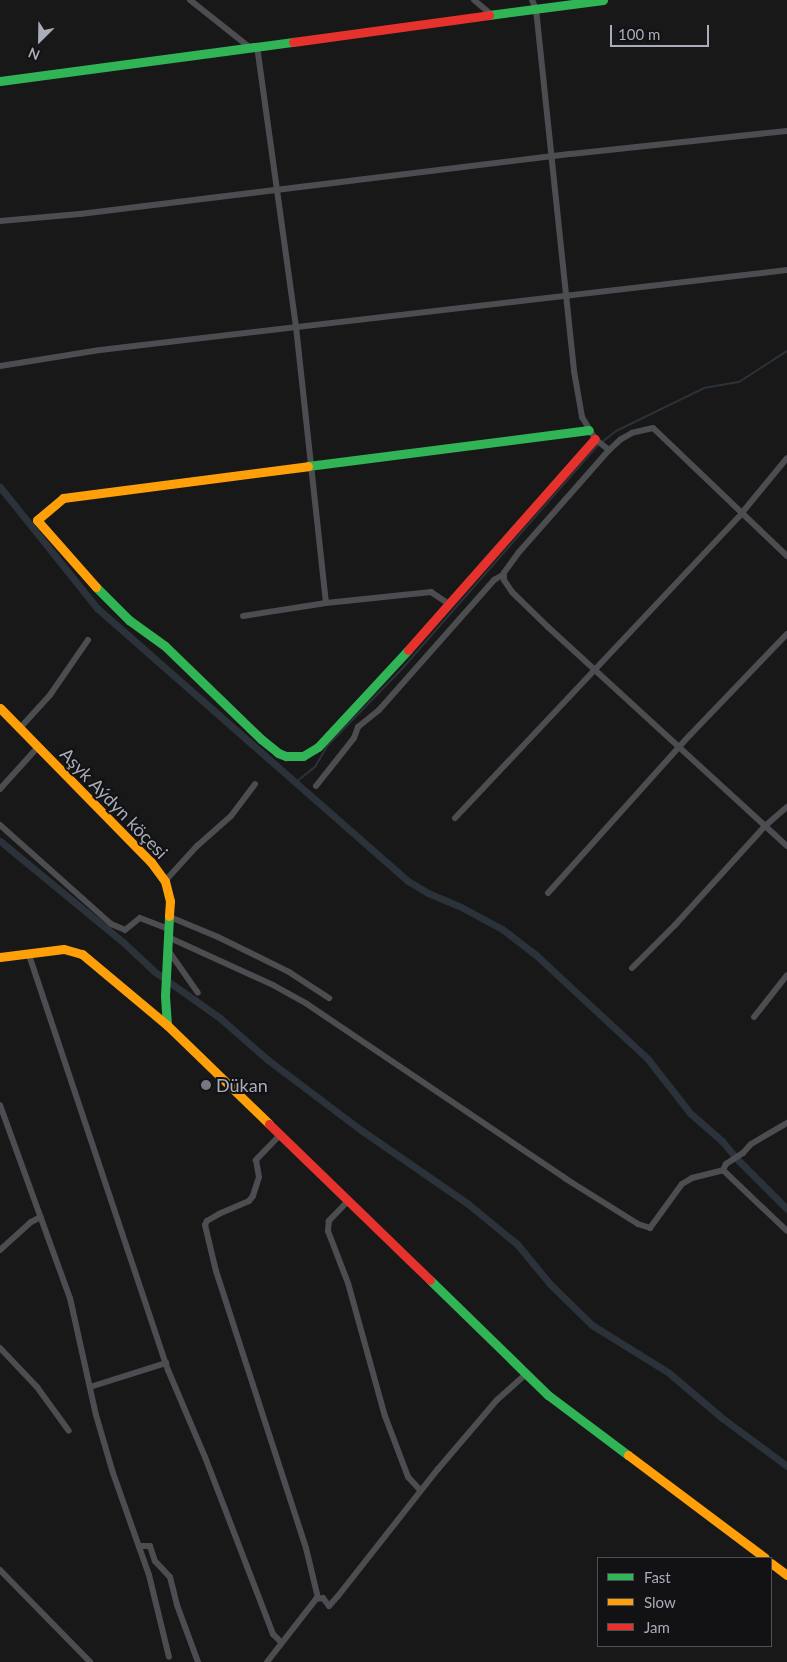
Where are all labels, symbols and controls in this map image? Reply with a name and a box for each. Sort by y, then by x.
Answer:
north arrow [15,15,65,65]
scale bar [612,15,711,47]
text: 100 m [618,25,660,43]
text: N [26,44,42,64]
street label: Aşyk Aýdyn köçesi [55,743,173,863]
place label: Dükan [216,1074,268,1096]
marker: Dükan [200,1079,212,1091]
legend [597,1557,772,1647]
text: Fast [644,1568,671,1586]
text: Slow [644,1593,676,1611]
text: Jam [644,1618,670,1636]

